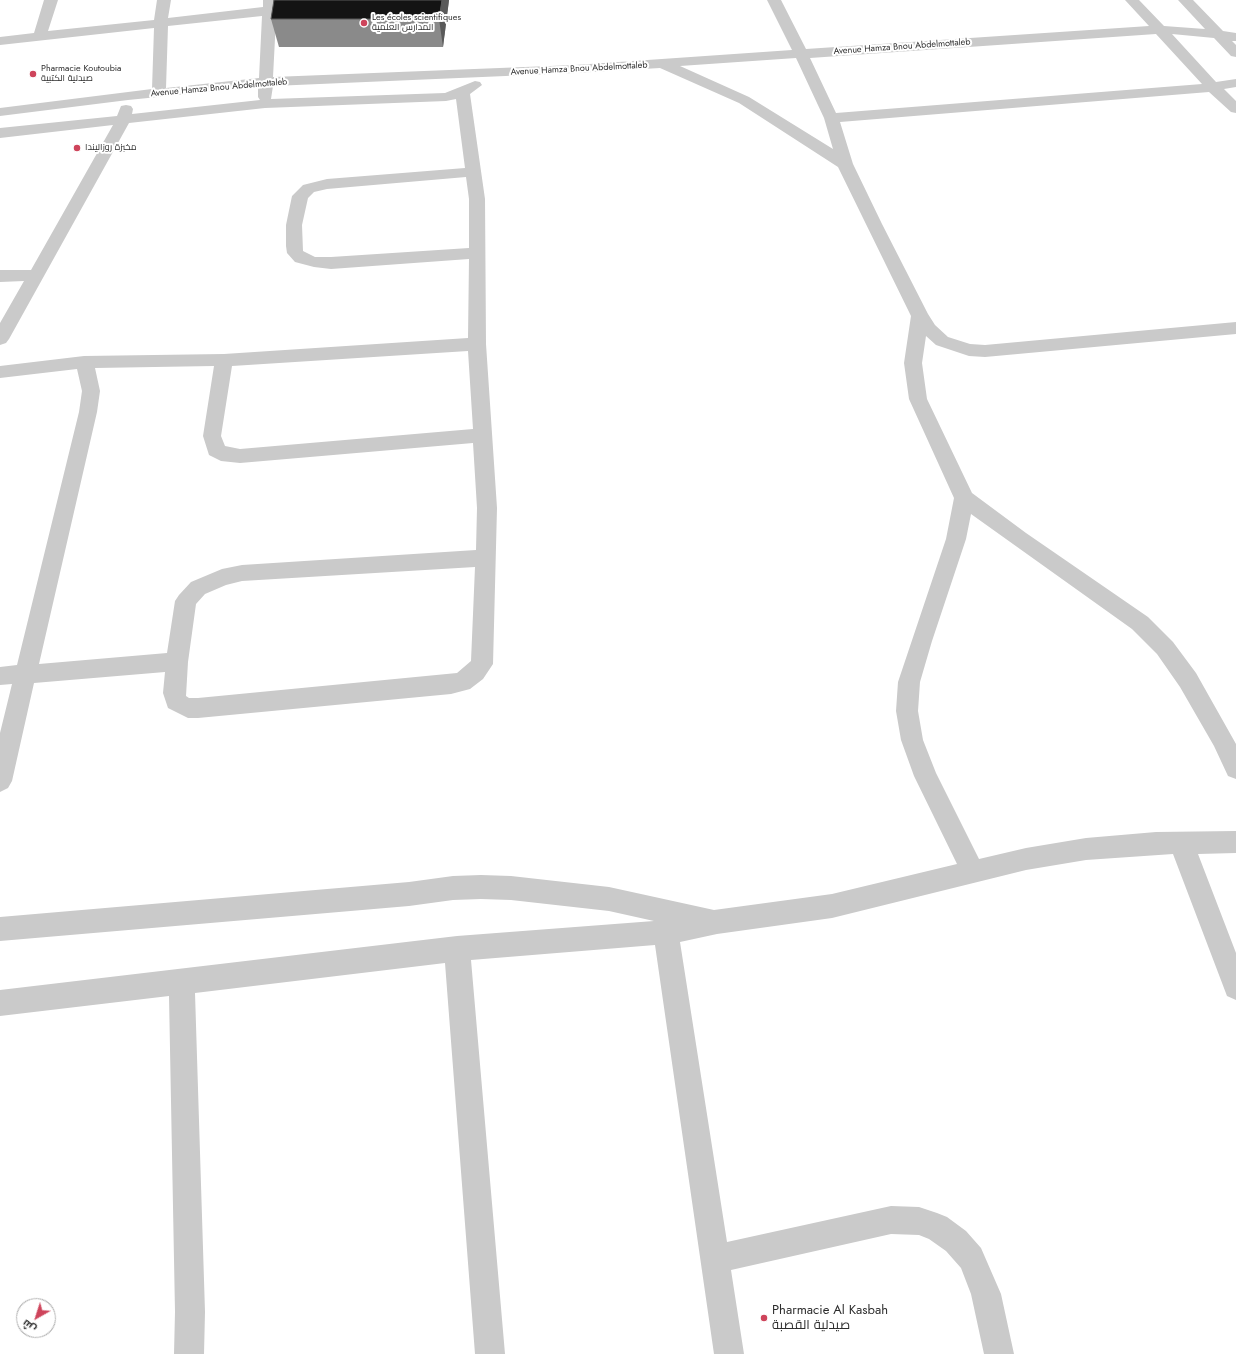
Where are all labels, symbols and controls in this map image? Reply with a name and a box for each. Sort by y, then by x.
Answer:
place label: Les écoles scientifiques المدارس العلمية [372,13,461,34]
marker: Les écoles scientifiques المدارس العلمية [359,18,369,28]
street label: Avenue Hamza Bnou Abdelmottaleb [833,37,971,57]
street label: Avenue Hamza Bnou Abdelmottaleb [510,60,648,78]
place label: Pharmacie Koutoubia صيدلية الكتبية [41,64,121,85]
marker: Pharmacie Koutoubia صيدلية الكتبية [28,69,38,79]
street label: Avenue Hamza Bnou Abdelmottaleb [150,77,288,99]
marker: مخبزة روزاليندا [72,143,82,153]
place label: مخبزة روزاليندا [85,143,137,153]
north arrow [16,1298,56,1338]
place label: Pharmacie Al Kasbah صيدلية القصبة [772,1303,888,1334]
marker: Pharmacie Al Kasbah صيدلية القصبة [759,1313,769,1323]
text: ش [19,1316,40,1337]

